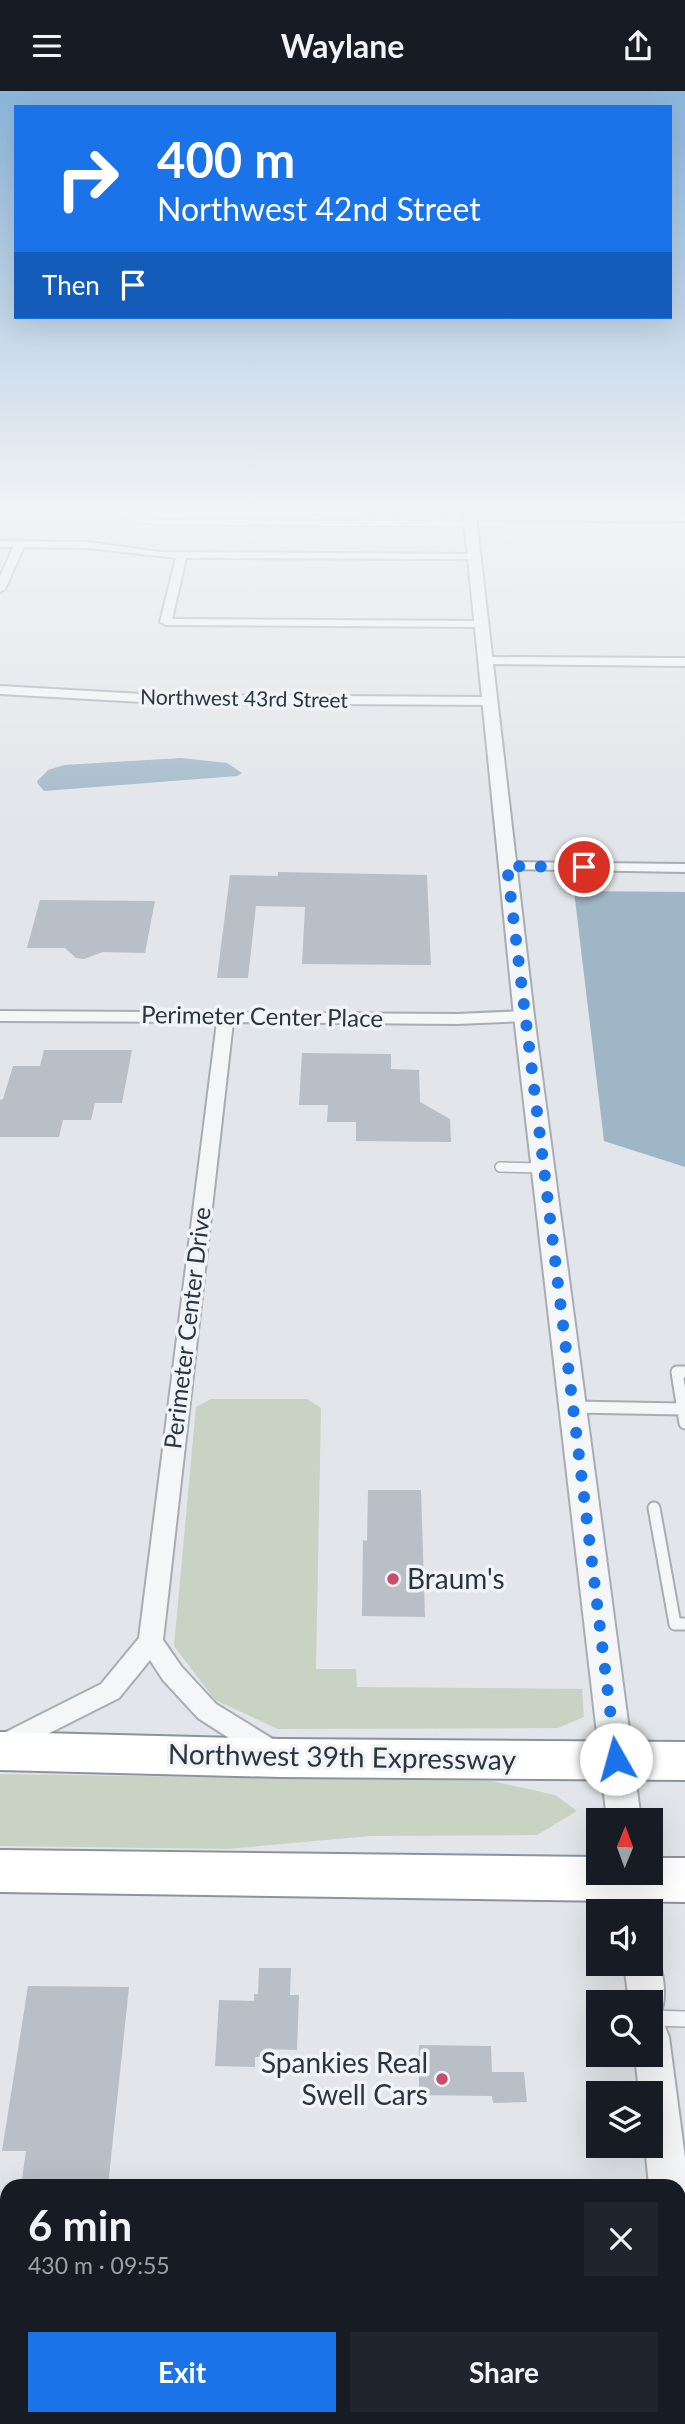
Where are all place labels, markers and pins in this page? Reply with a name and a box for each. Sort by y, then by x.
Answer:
pin [554,837,614,897]
place label: Braum's [407,1561,505,1595]
marker: Braum's [385,1571,401,1587]
place label: Spankies Real Swell Cars [261,2045,428,2111]
marker: Spankies Real Swell Cars [434,2071,450,2087]

